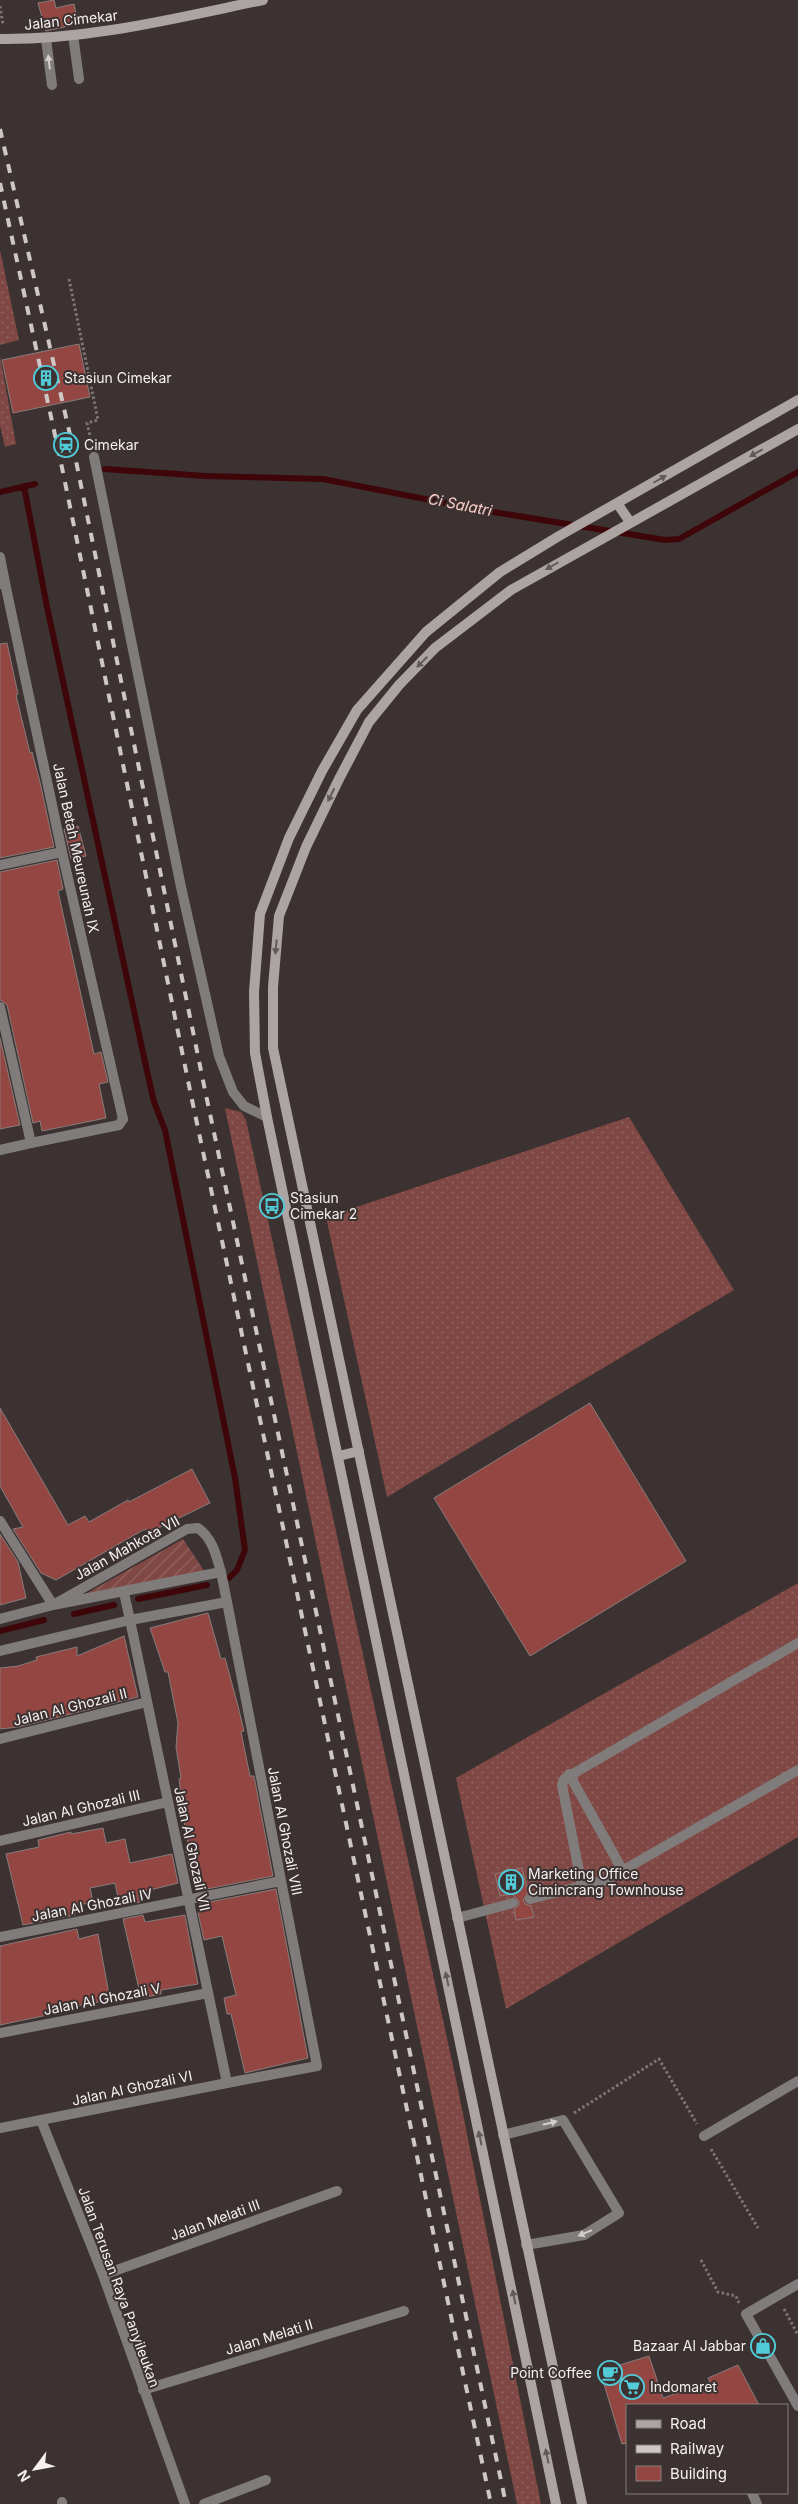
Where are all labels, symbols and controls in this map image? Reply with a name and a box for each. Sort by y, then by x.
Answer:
street label: Jalan Cimekar [23,6,119,33]
one-way arrow [45,54,53,70]
building icon: Stasiun Cimekar [33,365,59,391]
place label: Stasiun Cimekar [64,369,172,386]
station icon: Cimekar [53,432,79,458]
place label: Cimekar [84,436,139,453]
one-way arrow [749,448,762,457]
one-way arrow [653,475,666,484]
water label: Ci Salatri [426,489,494,520]
one-way arrow [546,562,559,571]
one-way arrow [416,656,428,668]
street label: Jalan Betah Meureunah IX [50,761,103,935]
one-way arrow [327,788,335,803]
one-way arrow [272,939,280,955]
place label: Stasiun Cimekar 2 [290,1189,357,1222]
bus stop icon: Stasiun Cimekar 2 [259,1193,285,1219]
street label: Jalan Mahkota VII [71,1512,182,1583]
street label: Jalan Al Ghozali II [11,1684,129,1729]
street label: Jalan Al Ghozali VIII [265,1765,306,1897]
street label: Jalan Al Ghozali VII [171,1785,214,1913]
street label: Jalan Al Ghozali III [20,1786,142,1829]
place label: Marketing Office Cimincrang Townhouse [528,1865,684,1898]
building icon: Marketing Office Cimincrang Townhouse [498,1869,524,1895]
street label: Jalan Al Ghozali IV [30,1884,154,1925]
one-way arrow [443,1971,451,1987]
street label: Jalan Al Ghozali V [42,1979,162,2018]
street label: Jalan Al Ghozali VI [70,2066,194,2109]
one-way arrow [543,2119,558,2127]
one-way arrow [476,2130,484,2146]
street label: Jalan Terusan Raya Panyileukan [75,2184,164,2390]
street label: Jalan Melati III [167,2195,262,2244]
one-way arrow [577,2229,592,2237]
one-way arrow [509,2289,517,2305]
street label: Jalan Melati II [223,2315,315,2358]
shop icon: Bazaar Al Jabbar [750,2333,776,2359]
place label: Bazaar Al Jabbar [633,2337,746,2354]
cafe icon: Point Coffee [597,2360,623,2386]
place label: Point Coffee [510,2364,592,2381]
supermarket icon: Indomaret [619,2374,645,2400]
place label: Indomaret [650,2378,717,2395]
legend [626,2404,788,2494]
text: Road [670,2414,706,2433]
text: Railway [670,2439,725,2458]
north arrow [10,2444,60,2494]
one-way arrow [542,2448,550,2464]
text: Building [670,2464,727,2483]
text: N [14,2467,34,2485]

